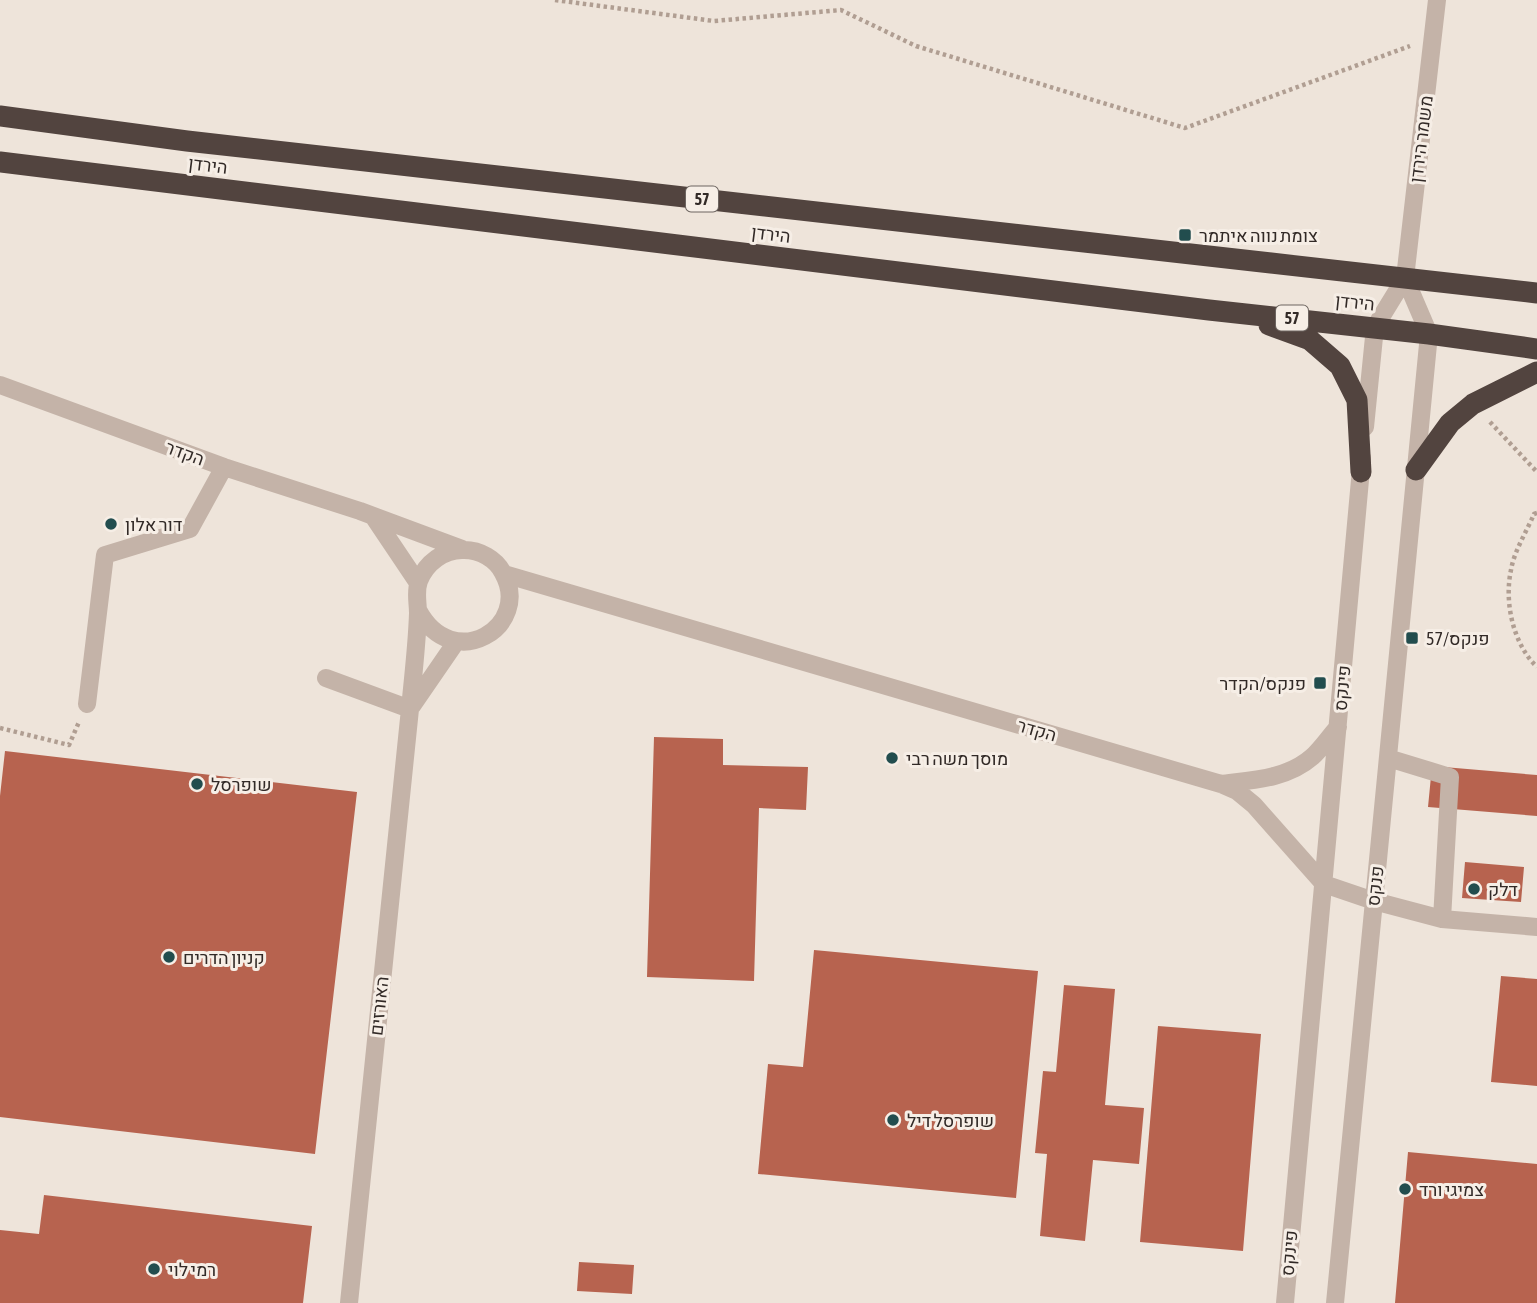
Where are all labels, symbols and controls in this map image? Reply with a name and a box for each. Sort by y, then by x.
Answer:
street label: משמר הירדן [1405,94,1437,184]
street label: הירדן [187,152,229,178]
road number: 57 [686,186,718,211]
street label: הירדן [750,221,792,247]
place label: צומת נווה איתמר [1199,225,1318,246]
marker: צומת נווה איתמר [1177,227,1193,243]
street label: הירדן [1334,289,1376,315]
road number: 57 [1276,306,1308,330]
street label: הקדר [163,436,207,470]
place label: דור אלון [125,514,182,535]
marker: דור אלון [103,516,119,532]
place label: פנקס/57 [1426,628,1489,649]
marker: פנקס/57 [1404,630,1420,646]
street label: פינקס [1330,664,1354,712]
place label: פנקס/הקדר [1219,673,1306,694]
marker: פנקס/הקדר [1312,675,1328,691]
street label: הקדר [1015,714,1059,746]
place label: מוסך משה רבי [906,748,1008,769]
marker: מוסך משה רבי [884,750,900,766]
place label: שופרסל [211,774,271,795]
marker: שופרסל [189,776,205,792]
street label: פנקס [1362,865,1388,907]
place label: דלק [1488,879,1518,900]
marker: דלק [1466,881,1482,897]
place label: קניון הדרים [183,947,265,968]
marker: קניון הדרים [161,949,177,965]
street label: האורזים [365,975,393,1037]
place label: שופרסל דיל [907,1110,994,1131]
marker: שופרסל דיל [885,1112,901,1128]
place label: צמיגי ורד [1419,1179,1484,1200]
marker: צמיגי ורד [1397,1181,1413,1197]
street label: פינקס [1277,1229,1301,1277]
place label: רמי לוי [168,1259,216,1280]
marker: רמי לוי [146,1261,162,1277]

